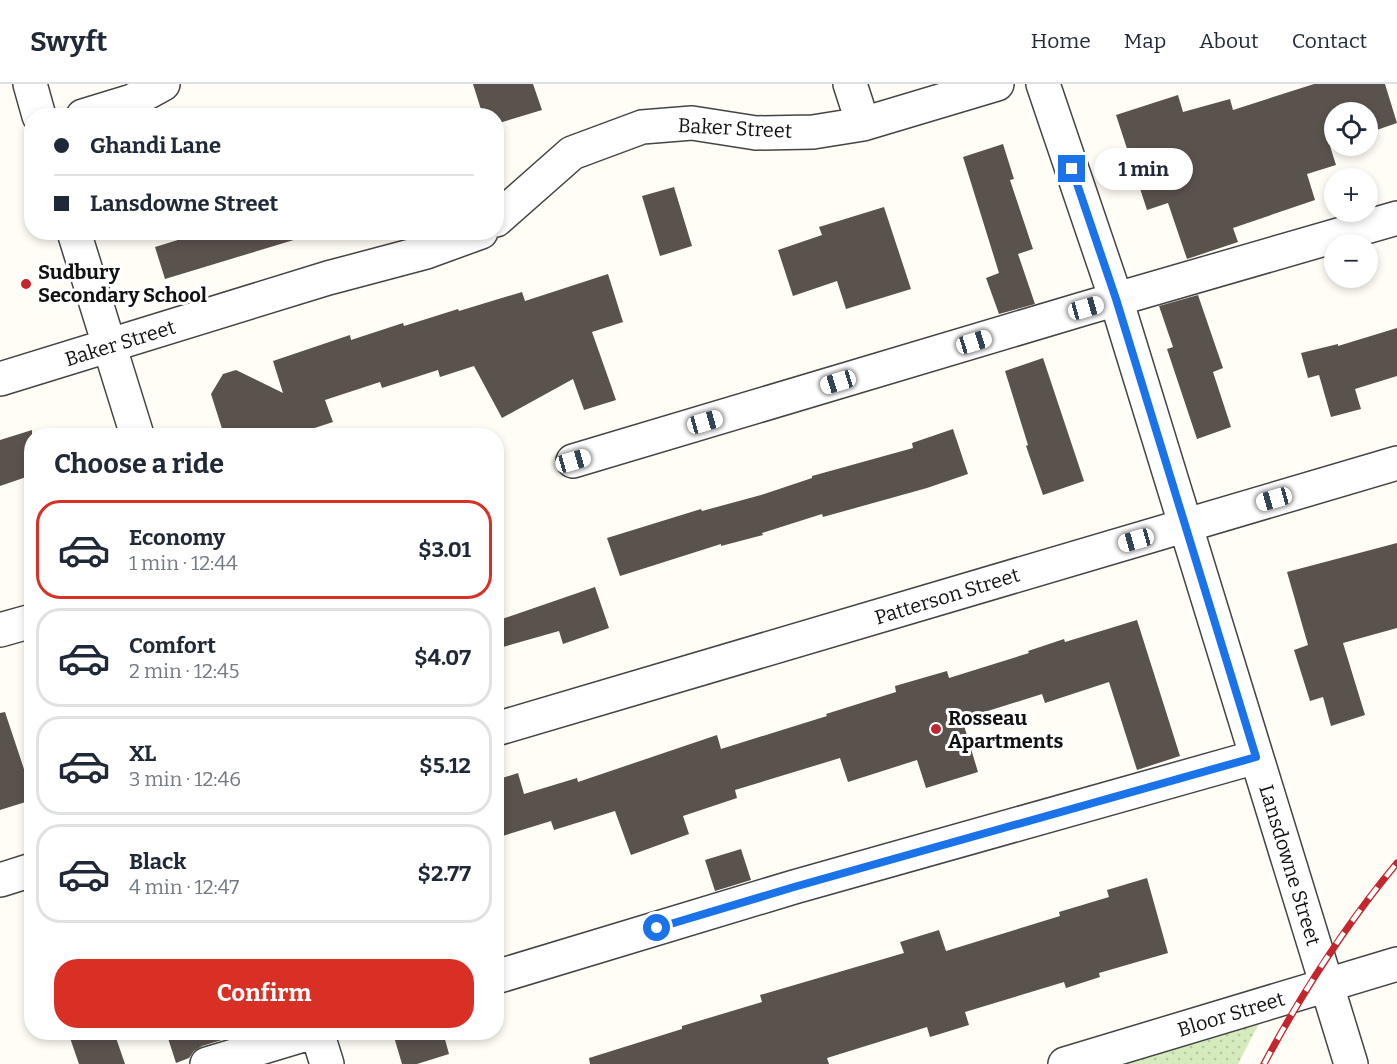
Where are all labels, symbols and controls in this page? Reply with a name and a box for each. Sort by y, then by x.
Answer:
text: Swyft [30,25,107,58]
text: Home [1031,28,1091,54]
text: Map [1124,28,1166,54]
text: About [1199,28,1259,54]
text: Contact [1292,28,1367,54]
map controls [1324,102,1378,288]
button: locate [1324,102,1378,156]
street label: Baker Street [677,113,793,143]
text: Ghandi Lane [90,132,221,159]
callout: 1 min [1093,148,1192,190]
route end [1058,155,1085,182]
text: 1 min [1118,157,1169,181]
button: + [1324,168,1378,222]
text: Lansdowne Street [90,190,278,217]
button: − [1324,234,1378,288]
place label: Sudbury Secondary School [38,260,207,307]
marker: Sudbury Secondary School [19,277,33,291]
car [1066,294,1106,322]
street label: Baker Street [62,315,178,371]
car [954,328,994,356]
car [818,368,858,396]
car [685,408,725,436]
car [553,447,593,475]
text: Choose a ride [54,448,224,480]
car [1254,485,1294,513]
icon: car [57,523,111,577]
text: Economy [129,524,225,551]
car [1116,526,1156,554]
text: $3.01 [418,536,471,563]
text: 1 min · 12:44 [129,551,238,575]
street label: Patterson Street [872,563,1022,629]
icon: car [57,631,111,685]
text: Comfort [129,632,216,659]
text: $4.07 [414,644,471,671]
text: 2 min · 12:45 [129,659,239,683]
place label: Rosseau Apartments [948,706,1063,753]
marker: Rosseau Apartments [929,722,943,736]
icon: car [57,739,111,793]
text: XL [129,740,156,767]
text: $5.12 [419,752,471,779]
text: 3 min · 12:46 [129,767,241,791]
street label: Lansdowne Street [1254,782,1326,948]
icon: car [57,847,111,901]
text: Black [129,848,186,875]
text: $2.77 [418,860,471,887]
text: 4 min · 12:47 [129,875,239,899]
route start [643,914,670,941]
button: Confirm [54,959,474,1028]
street label: Bloor Street [1175,986,1287,1042]

